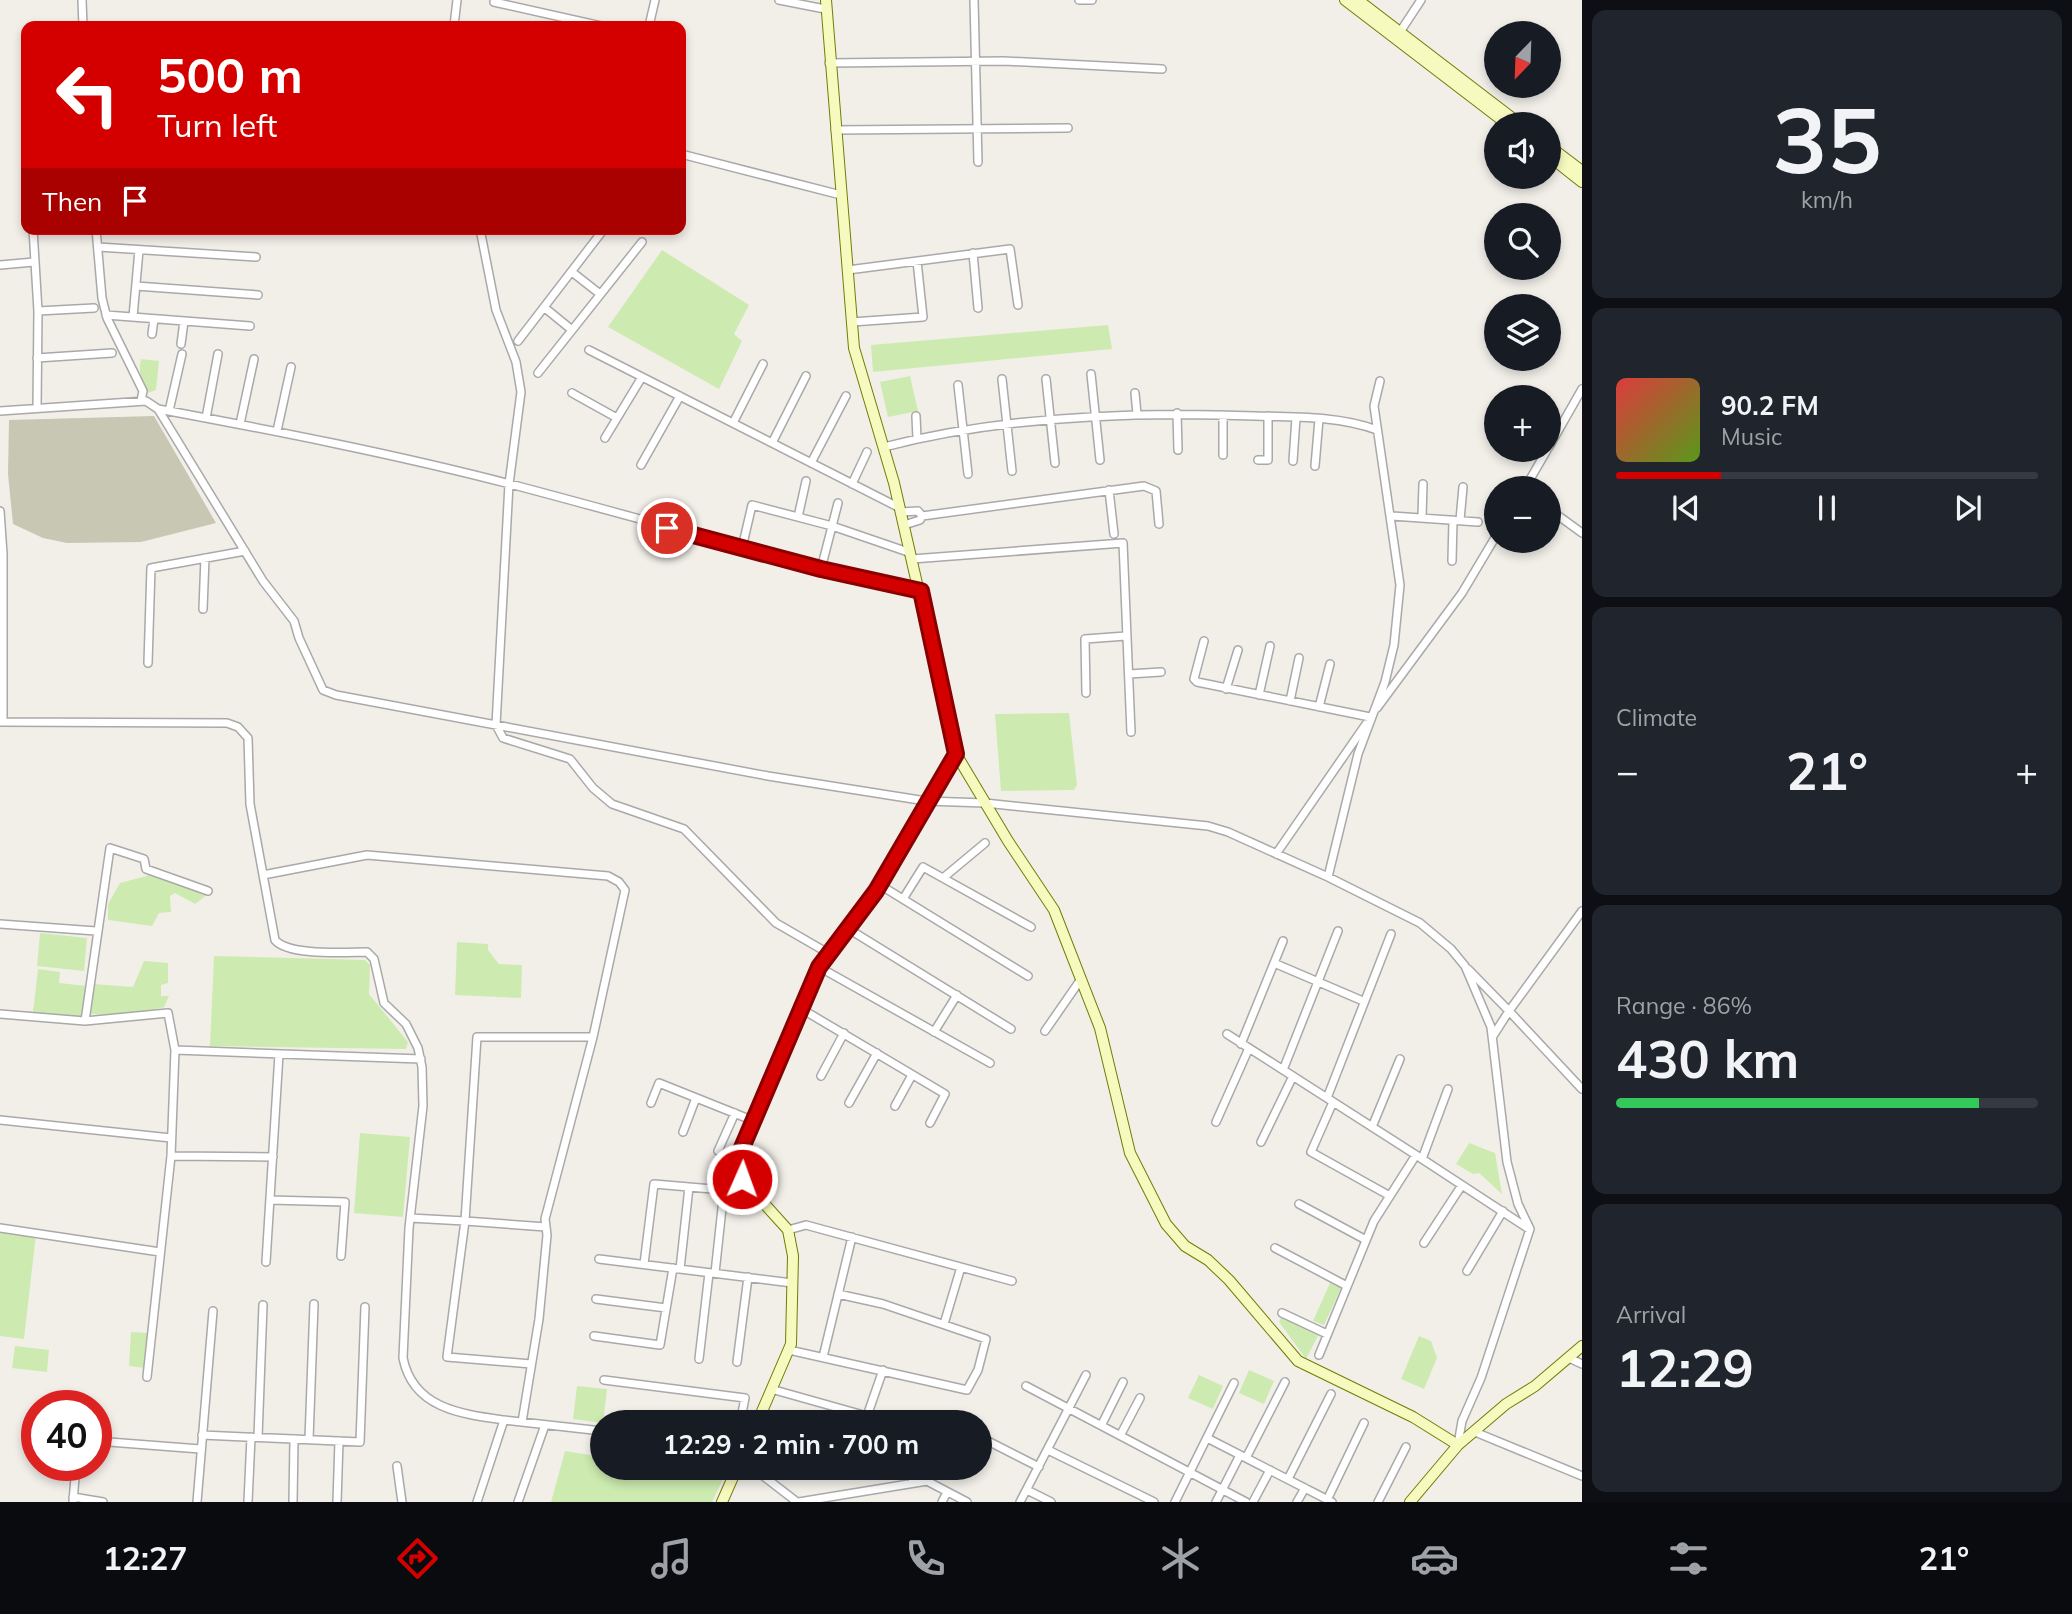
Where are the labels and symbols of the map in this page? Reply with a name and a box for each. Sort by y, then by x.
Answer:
north arrow [1484,21,1561,98]
pin [637,498,697,558]
position arrow [705,1142,779,1216]
speed limit sign: 40 [21,1390,112,1481]

